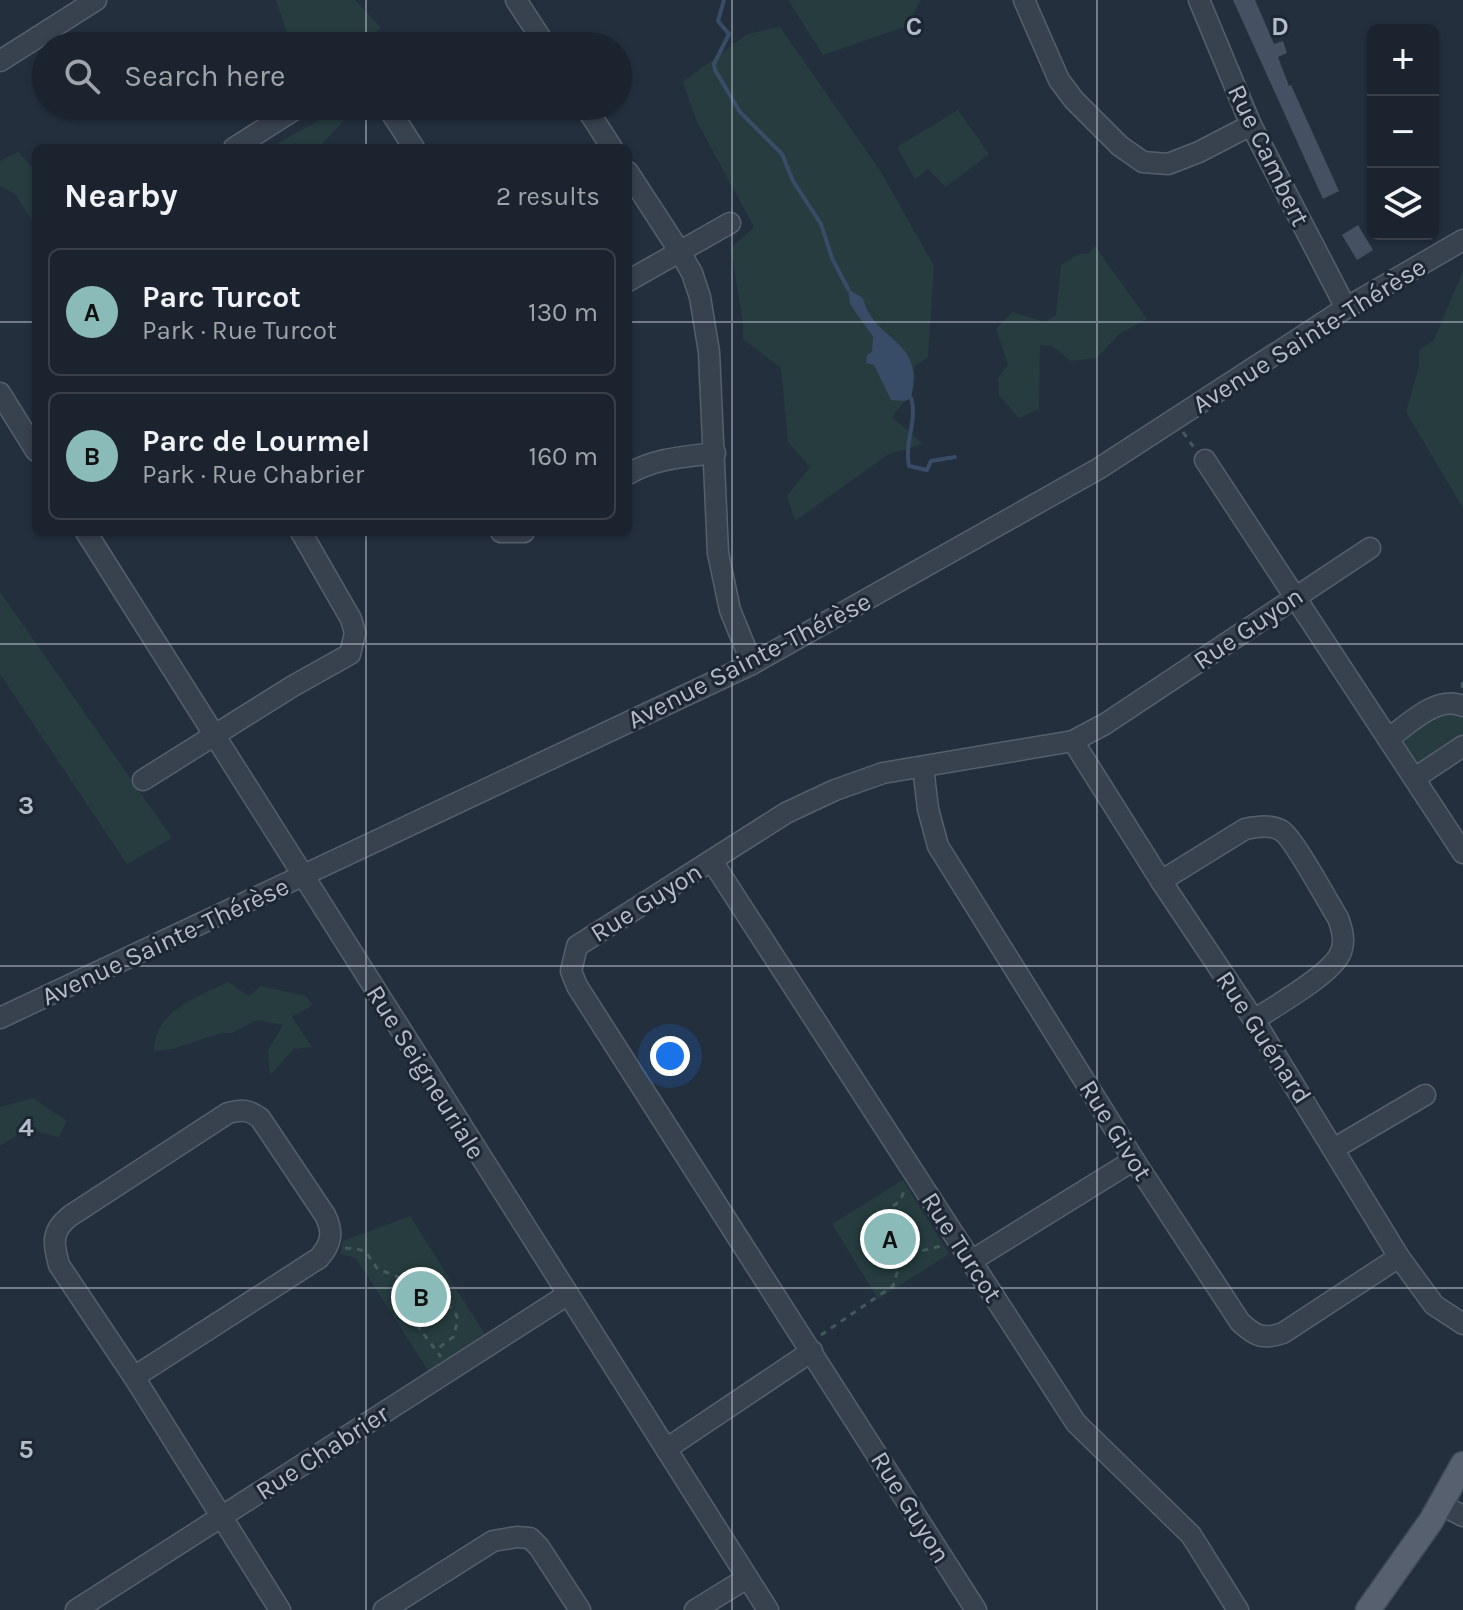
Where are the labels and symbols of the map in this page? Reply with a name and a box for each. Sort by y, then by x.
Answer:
text: C [906,11,922,42]
text: D [1271,11,1289,42]
street label: Rue Cambert [1221,79,1316,231]
street label: Avenue Sainte-Thérèse [1187,251,1432,420]
street label: Rue Guyon [1188,580,1309,676]
street label: Avenue Sainte-Thérèse [622,586,876,735]
text: 3 [18,790,34,821]
street label: Rue Guyon [585,856,708,949]
street label: Avenue Sainte-Thérèse [37,871,294,1012]
street label: Rue Guénard [1209,965,1318,1109]
street label: Rue Seigneuriale [360,979,492,1165]
your location [650,1036,690,1076]
street label: Rue Givot [1073,1074,1159,1186]
text: 4 [18,1112,34,1143]
street label: Rue Turcot [915,1186,1009,1308]
pin: A [864,1209,916,1269]
pin: B [395,1267,447,1327]
street label: Rue Chabrier [250,1398,395,1507]
text: 5 [18,1434,34,1465]
street label: Rue Guyon [864,1446,957,1569]

